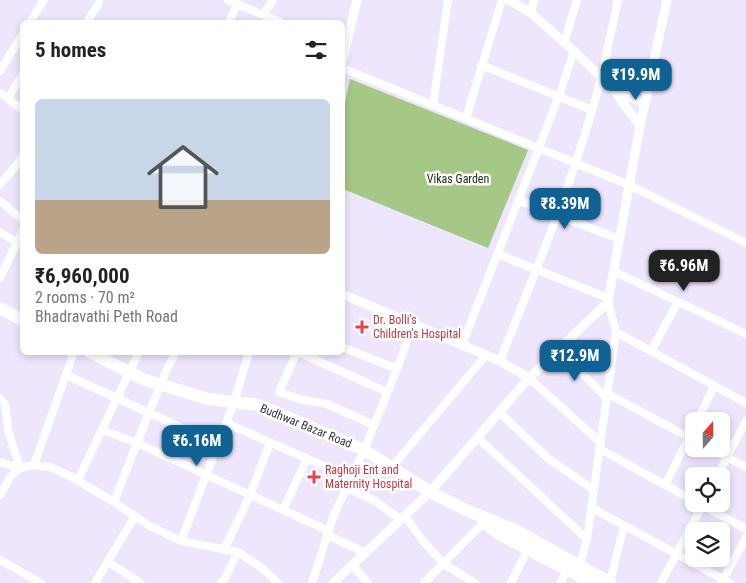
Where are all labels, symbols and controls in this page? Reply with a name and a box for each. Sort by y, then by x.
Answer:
icon: filters [302,36,330,64]
text: 5 homes [35,38,106,62]
pin: ₹19.9M [595,58,677,101]
text: ₹19.9M [612,65,660,84]
icon: home [138,132,228,222]
park label: Vikas Garden [427,172,490,186]
pin: ₹8.39M [524,188,606,230]
text: ₹8.39M [541,194,589,213]
pin: ₹6.96M [643,250,725,292]
text: ₹6.96M [660,256,708,275]
text: ₹6,960,000 [35,264,130,288]
text: 2 rooms · 70 m² [35,288,135,307]
text: Bhadravathi Peth Road [35,307,178,326]
place label: Dr. Bolli's Children's Hospital [373,313,461,341]
marker: Dr. Bolli's Children's Hospital [355,320,369,334]
pin: ₹12.9M [534,340,616,382]
text: ₹12.9M [551,346,599,365]
street label: Budhwar Bazar Road [258,401,354,451]
north arrow [685,412,730,458]
map controls [685,412,730,567]
pin: ₹6.16M [156,424,238,467]
text: ₹6.16M [173,431,221,450]
place label: Raghoji Ent and Maternity Hospital [325,463,412,491]
button: locate [685,467,730,512]
marker: Raghoji Ent and Maternity Hospital [307,470,321,484]
button: layers [685,522,730,567]

